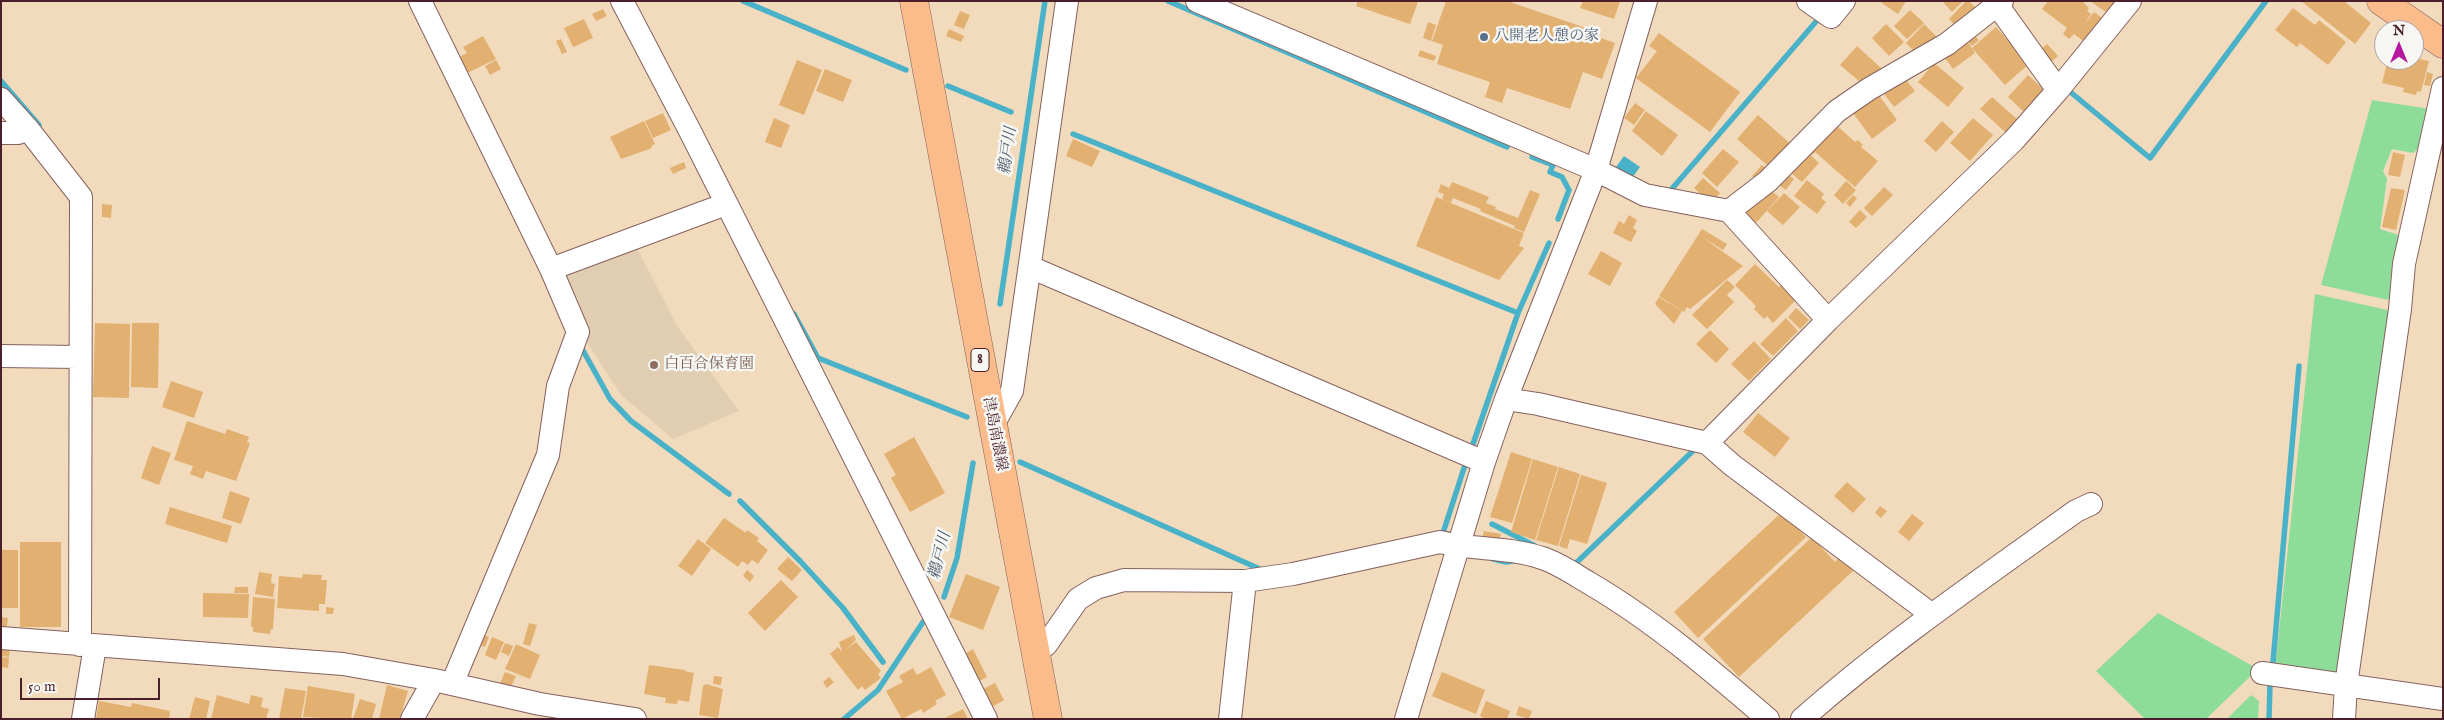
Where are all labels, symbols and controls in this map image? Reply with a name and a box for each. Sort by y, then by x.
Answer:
north arrow [2374,20,2424,70]
text: N [2393,22,2405,40]
place label: 八開老人憩の家 [1494,28,1599,46]
marker: 八開老人憩の家 [1478,31,1490,43]
water label: 鵜戸川 [996,126,1022,176]
road number: 8 [971,348,989,372]
place label: 白百合保育園 [664,356,754,374]
marker: 白百合保育園 [648,359,660,371]
street label: 津島南濃線 [978,395,1010,473]
water label: 鵜戸川 [926,530,956,582]
scale bar [22,668,162,700]
text: 50 m [28,677,56,696]

